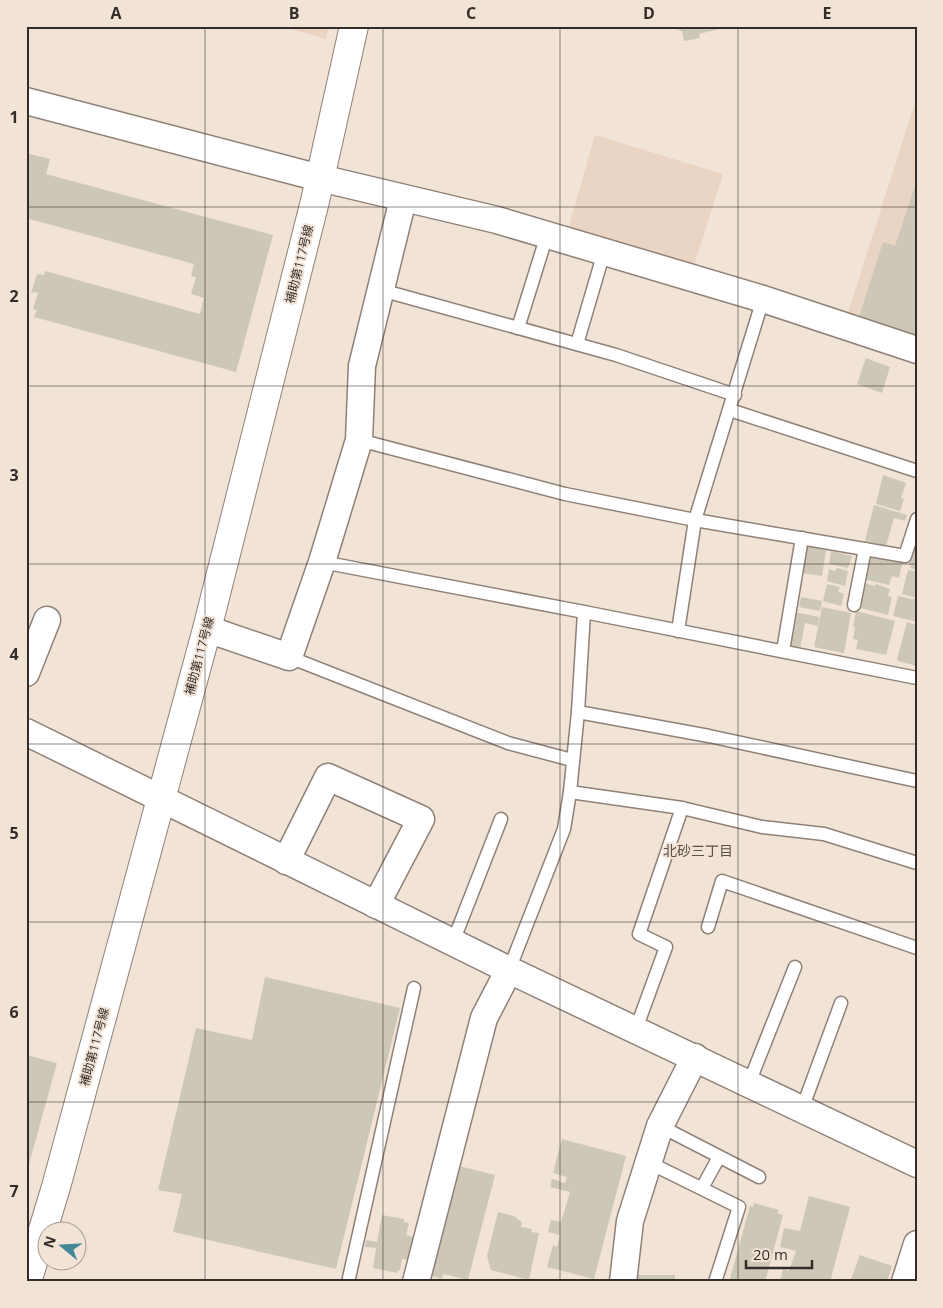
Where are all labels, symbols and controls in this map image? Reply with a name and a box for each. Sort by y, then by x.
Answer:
text: A [110,2,122,24]
text: B [289,2,299,24]
text: C [466,2,476,24]
text: D [643,2,655,24]
text: E [823,2,832,24]
text: 1 [9,106,19,128]
street label: 補助第117号線 [281,223,317,305]
text: 2 [9,285,19,307]
text: 3 [9,464,19,486]
street label: 補助第117号線 [180,615,218,697]
text: 4 [9,643,19,665]
text: 5 [9,822,19,844]
district label: 北砂三丁目 [663,841,733,860]
text: 6 [9,1001,19,1023]
street label: 補助第117号線 [75,1006,113,1088]
text: 7 [9,1180,19,1202]
north arrow [38,1220,88,1270]
text: N [38,1233,60,1250]
scale bar [746,1238,812,1270]
text: 20 m [753,1244,788,1264]

